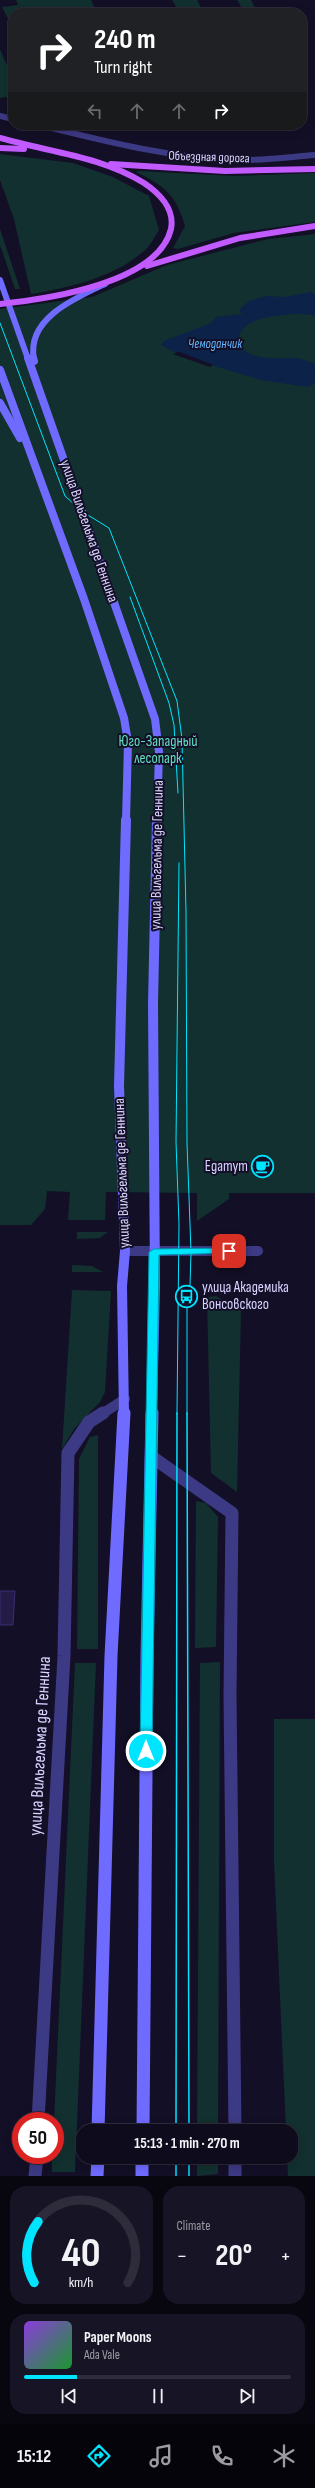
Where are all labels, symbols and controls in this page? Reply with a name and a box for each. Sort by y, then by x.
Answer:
text: 240 m [94,23,155,56]
icon: right [28,24,80,76]
text: Turn right [94,57,152,78]
icon: left [84,100,106,122]
icon: ahead [126,100,148,122]
icon: ahead [168,100,190,122]
icon: right [210,100,232,122]
street label: Объездная дорога [168,148,250,166]
water label: Чемоданчик [188,336,243,352]
street label: улица Вильгельма де Геннина [56,457,122,605]
park label: Юго-Западный лесопарк [118,732,198,768]
street label: улица Вильгельма де Геннина [146,780,168,930]
street label: улица Вильгельма де Геннина [110,1098,134,1248]
cafe icon: Едатут [250,1153,276,1179]
place label: Едатут [205,1157,248,1176]
pin [212,1234,246,1268]
icon: arrive [218,1240,240,1262]
place label: улица Академика Вонсовского [202,1278,289,1314]
bus stop icon: улица Академика Вонсовского [174,1283,200,1309]
street label: улица Вильгельма де Геннина [25,1656,55,1836]
position arrow [125,1730,167,1772]
speed limit sign: 50 [12,2112,64,2164]
text: 15:13 · 1 min · 270 m [134,2134,240,2153]
text: Climate [177,2218,210,2234]
text: 40 [62,2229,101,2278]
text: 20° [215,2238,252,2274]
text: − [177,2243,187,2270]
text: + [280,2243,291,2270]
text: km/h [69,2274,94,2291]
text: Paper Moons [84,2328,152,2347]
text: Ada Vale [84,2347,120,2363]
icon: previous [58,2385,80,2407]
icon: pause [147,2385,169,2407]
icon: next [236,2385,258,2407]
icon: directions [85,2442,113,2470]
icon: music [147,2442,175,2470]
icon: phone [208,2442,236,2470]
icon: climate [270,2442,298,2470]
text: 15:12 [17,2446,51,2467]

